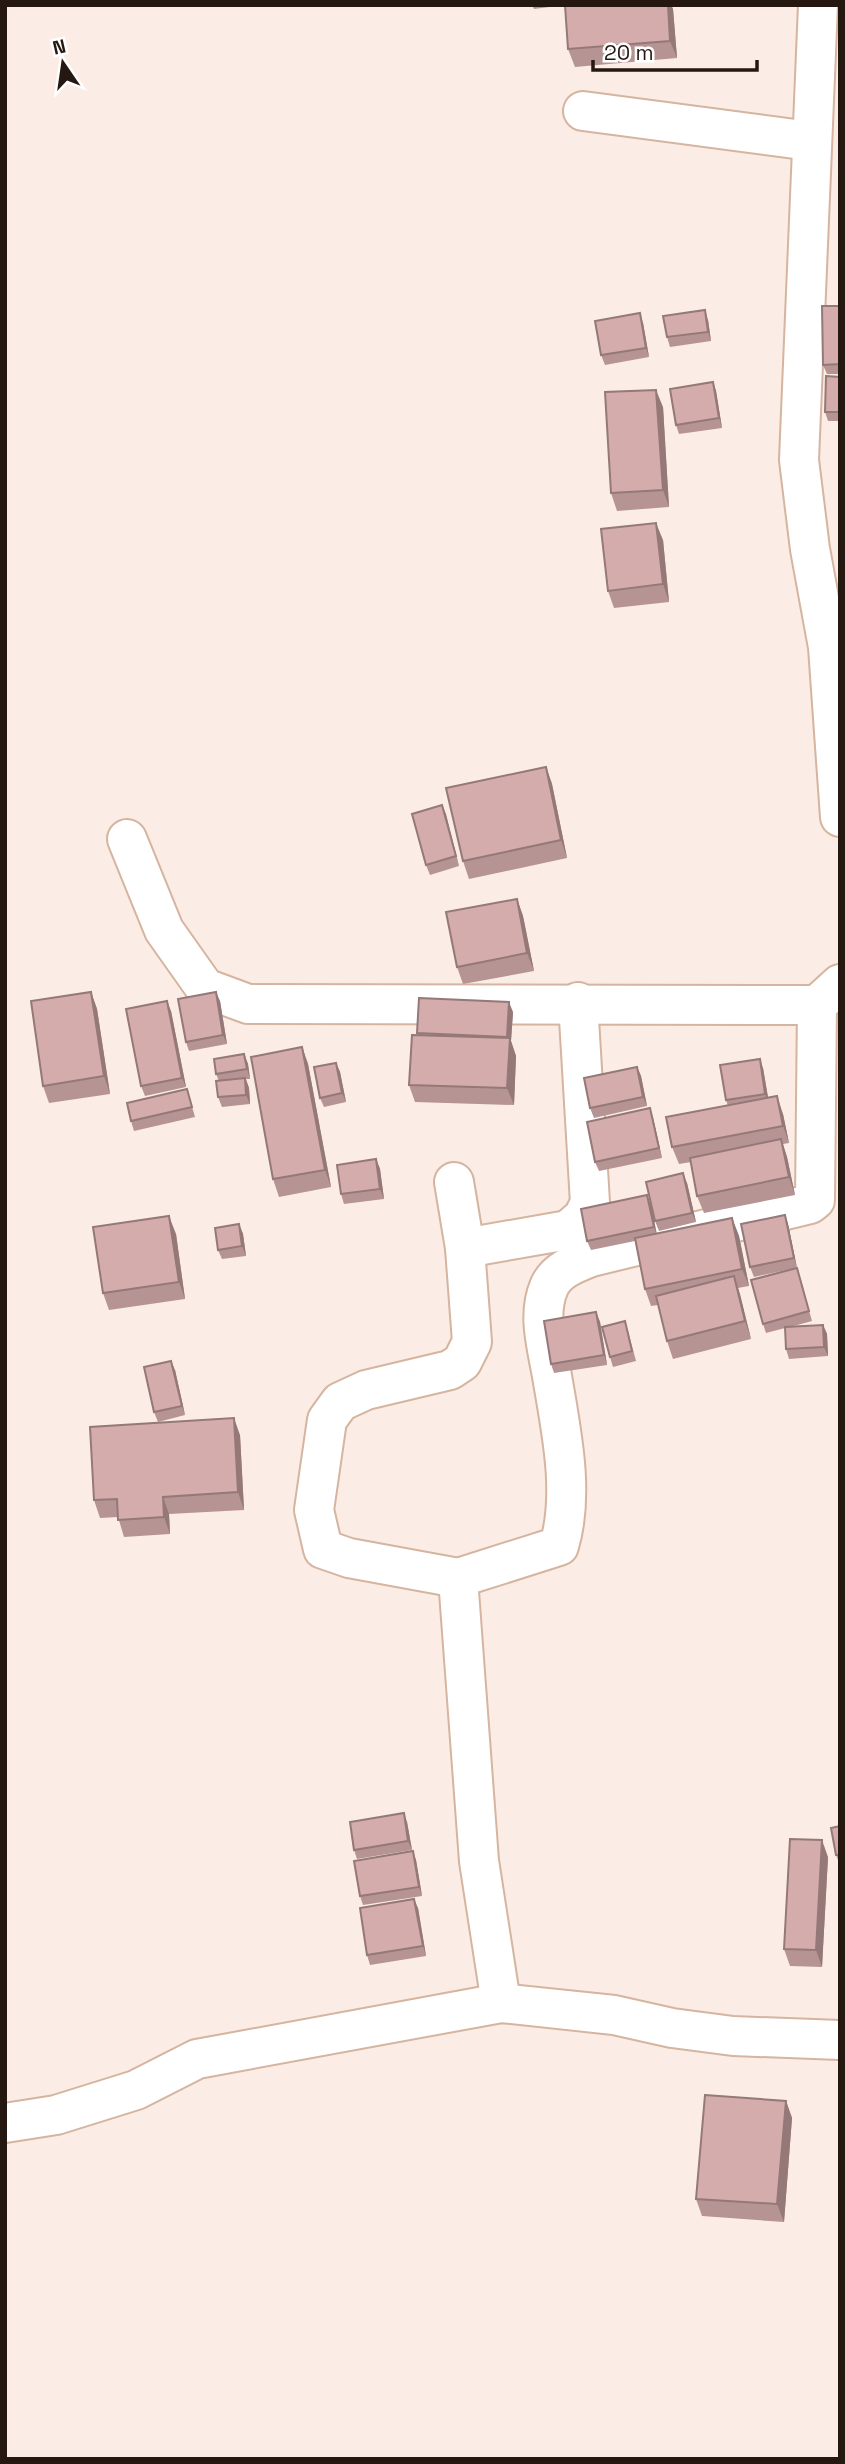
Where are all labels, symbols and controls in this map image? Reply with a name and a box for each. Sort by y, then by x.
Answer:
north arrow [28,28,98,98]
scale bar [593,28,758,72]
text: N [50,33,68,61]
text: 20 m [604,39,654,66]

